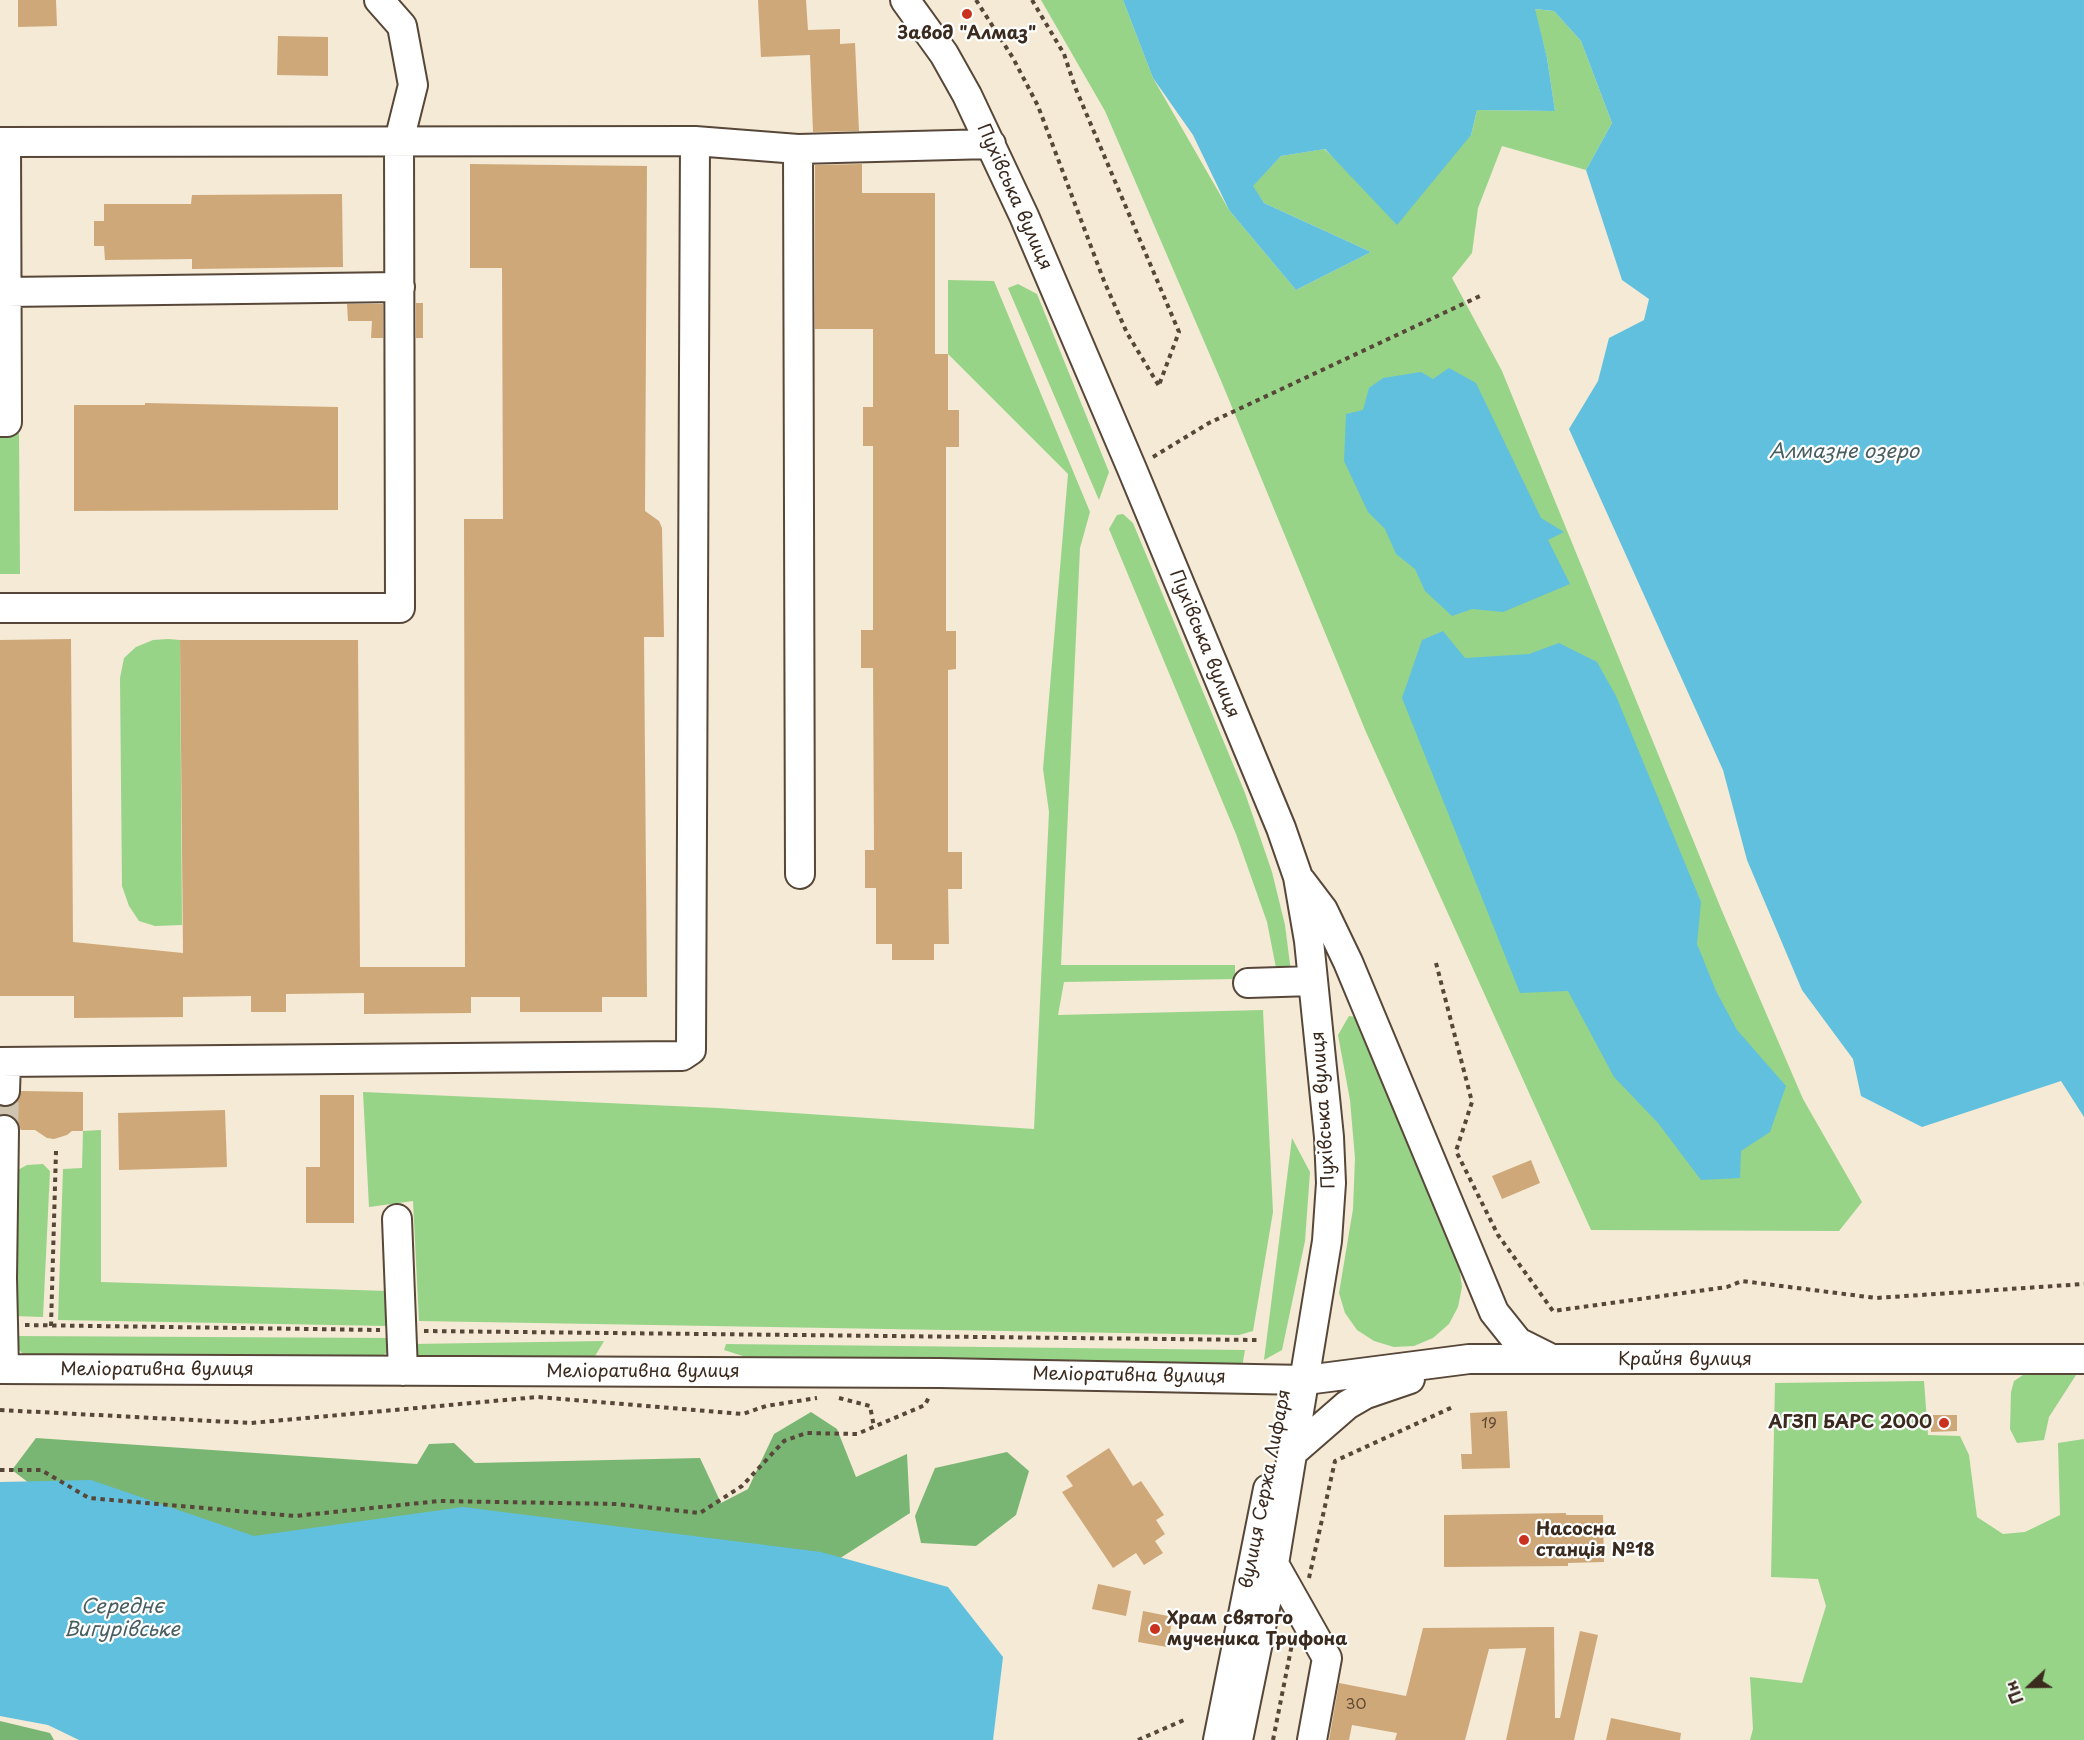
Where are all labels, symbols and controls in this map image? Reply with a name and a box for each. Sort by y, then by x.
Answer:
marker: Завод "Алмаз" [960,7,974,21]
place label: Завод "Алмаз" [898,23,1036,45]
street label: Пухівська вулиця [972,120,1056,274]
water label: Алмазне озеро [1769,440,1919,464]
street label: Пухівська вулиця [1164,567,1244,721]
street label: Пухівська вулиця [1308,1030,1340,1190]
street label: Крайня вулиця [1618,1349,1752,1371]
street label: Меліоративна вулиця [60,1359,254,1381]
street label: Меліоративна вулиця [546,1361,740,1383]
street label: Меліоративна вулиця [1032,1364,1226,1388]
street label: вулиця Сержа Лифаря [1236,1388,1296,1590]
place label: АГЗП БАРС 2000 [1768,1412,1932,1434]
house number: 19 [1481,1415,1497,1433]
marker: АГЗП БАРС 2000 [1937,1416,1951,1430]
place label: Насосна станція №18 [1536,1519,1655,1562]
marker: Насосна станція №18 [1517,1533,1531,1547]
water label: Середнє Вигурівське [64,1595,180,1642]
place label: Храм святого мученика Трифона [1167,1608,1347,1650]
marker: Храм святого мученика Трифона [1148,1622,1162,1636]
north arrow [2000,1656,2060,1716]
text: Пн [1998,1677,2029,1708]
house number: 30 [1346,1696,1366,1714]

